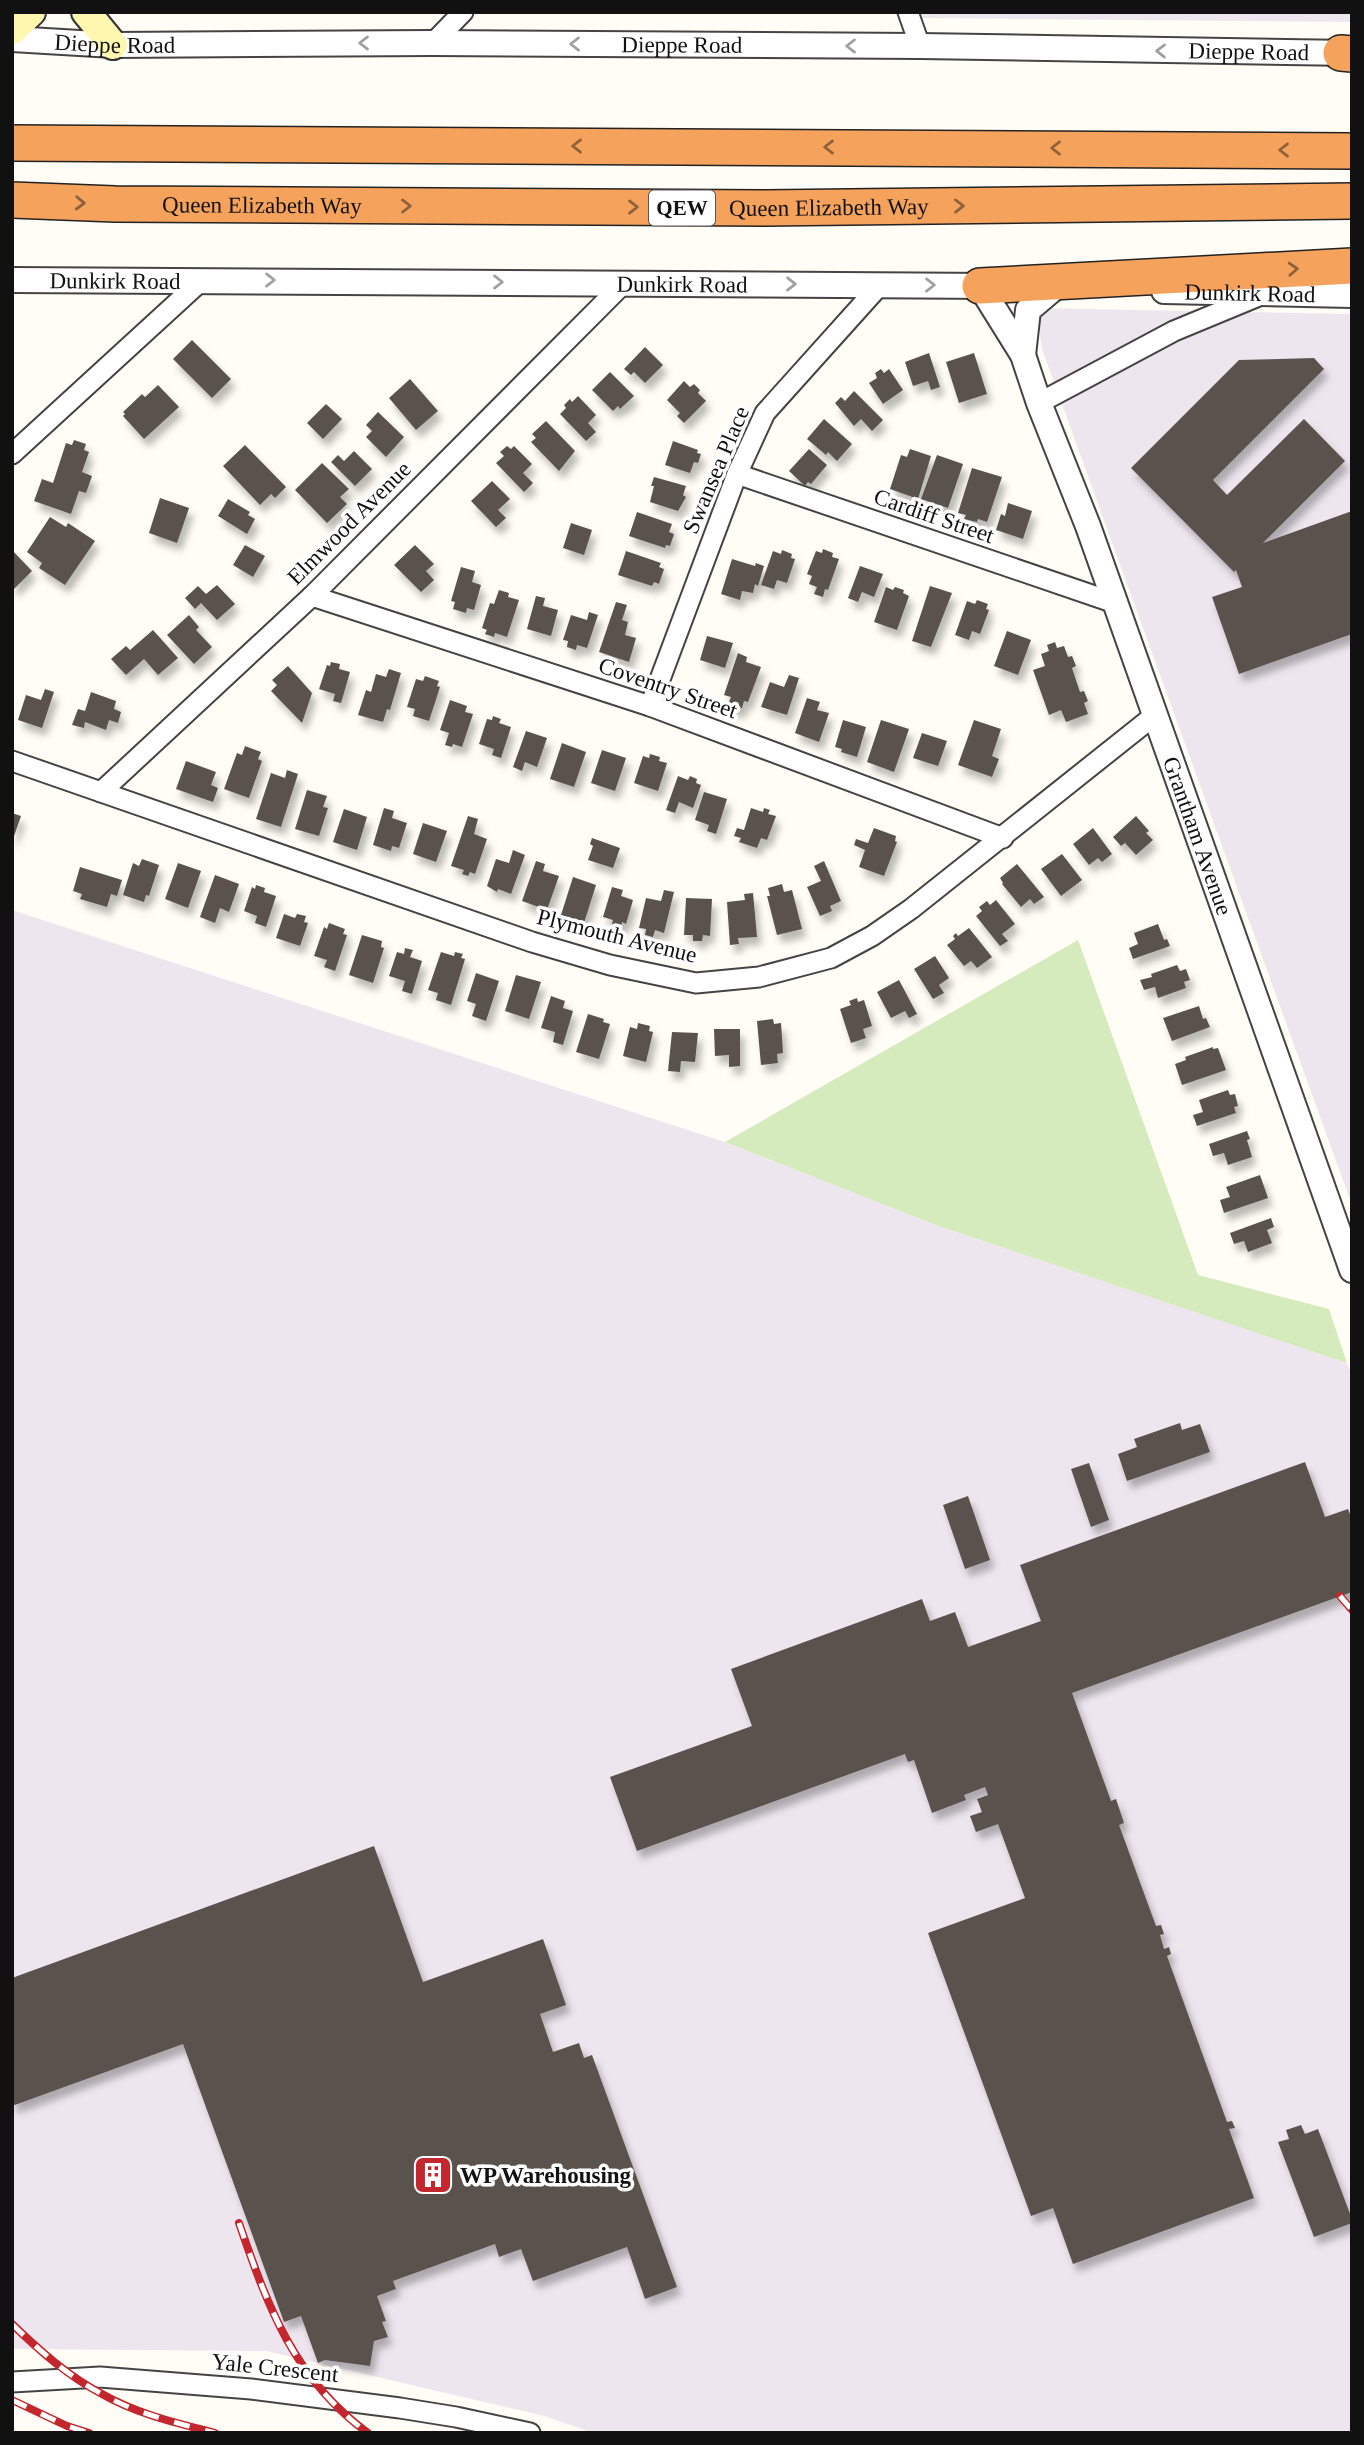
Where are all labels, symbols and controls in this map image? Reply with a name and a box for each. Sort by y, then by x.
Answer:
street label: Dieppe Road [54,29,176,58]
street label: Dieppe Road [621,32,743,57]
one-way arrow [359,35,369,51]
one-way arrow [569,36,580,52]
one-way arrow [846,38,856,54]
street label: Dieppe Road [1188,38,1310,65]
one-way arrow [1156,43,1167,58]
one-way arrow [571,138,581,154]
one-way arrow [823,139,833,155]
one-way arrow [1050,141,1061,156]
one-way arrow [1278,142,1288,158]
road number: QEW [649,190,715,226]
street label: Queen Elizabeth Way [162,192,362,218]
street label: Queen Elizabeth Way [729,194,929,221]
one-way arrow [75,195,86,210]
one-way arrow [401,198,412,214]
one-way arrow [954,198,965,214]
one-way arrow [629,199,639,215]
one-way arrow [1288,262,1299,277]
street label: Dunkirk Road [49,268,181,294]
street label: Dunkirk Road [616,271,748,297]
one-way arrow [265,273,276,288]
one-way arrow [493,274,504,290]
one-way arrow [787,276,797,292]
one-way arrow [925,277,936,293]
street label: Dunkirk Road [1184,279,1316,307]
street label: Swansea Place [678,402,754,538]
street label: Elmwood Avenue [282,456,416,590]
street label: Cardiff Street [871,484,998,548]
street label: Coventry Street [595,653,741,724]
street label: Grantham Avenue [1158,753,1238,918]
street label: Plymouth Avenue [535,904,699,968]
building icon: WP Warehousing [412,2154,454,2196]
place label: WP Warehousing [460,2163,632,2188]
street label: Yale Crescent [210,2349,340,2387]

